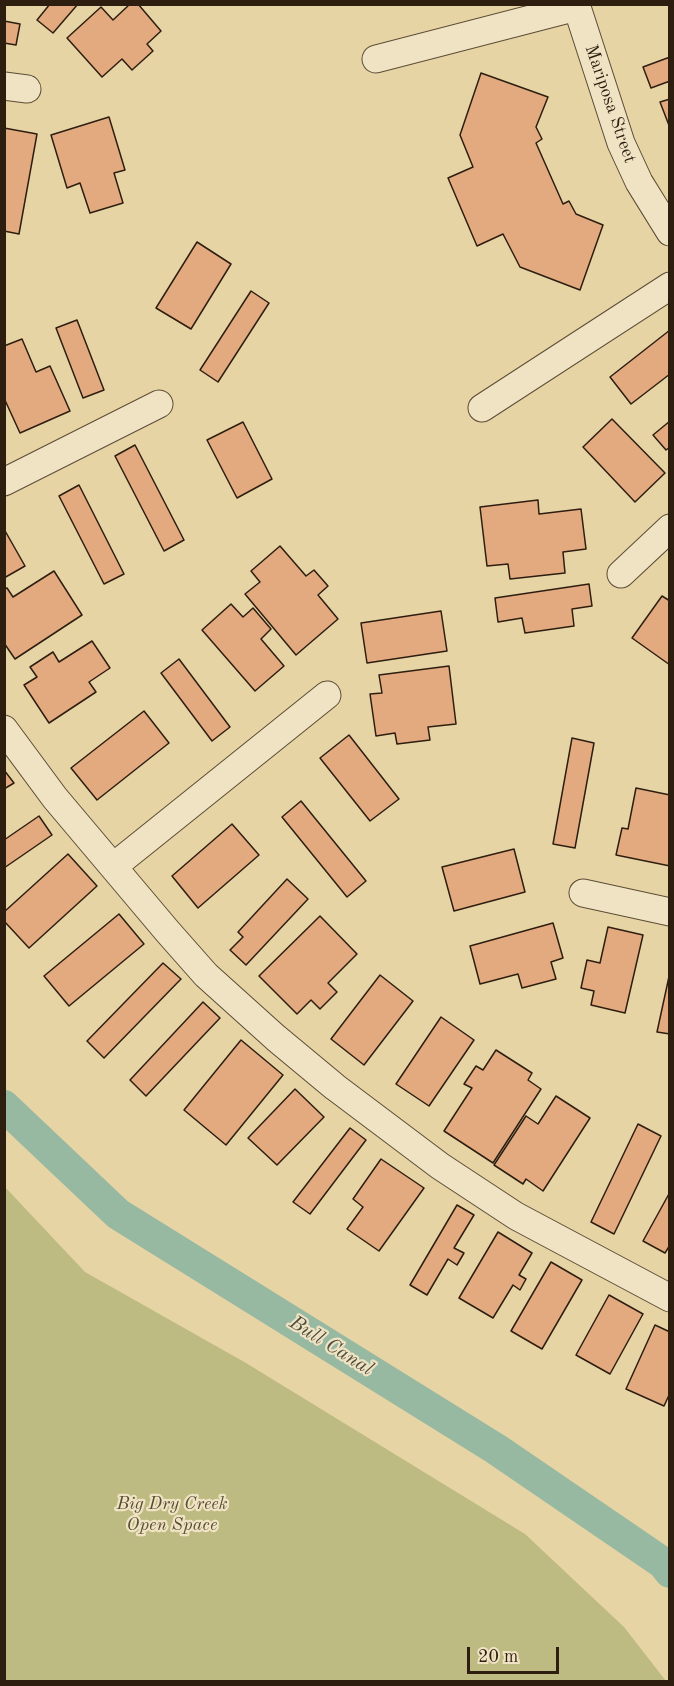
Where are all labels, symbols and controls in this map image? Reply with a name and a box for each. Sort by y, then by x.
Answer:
street label: Mariposa Street [580,42,640,166]
water label: Bull Canal [285,1311,377,1381]
park label: Big Dry Creek Open Space [117,1493,227,1536]
scale bar [470,1635,562,1673]
text: 20 m [478,1648,518,1666]

